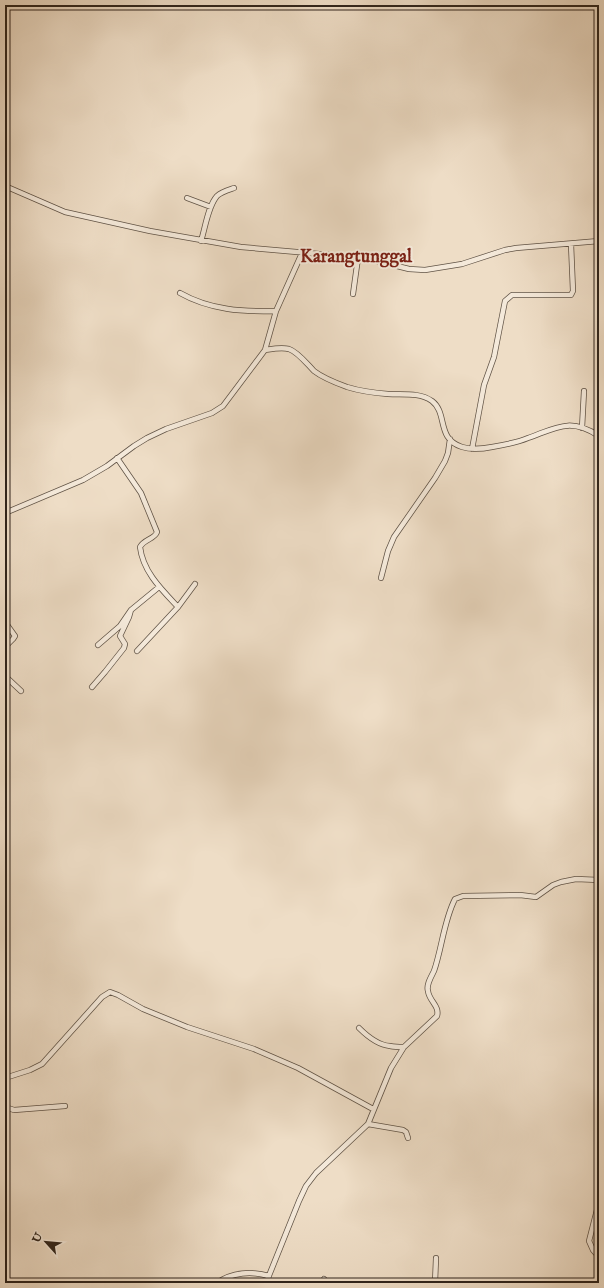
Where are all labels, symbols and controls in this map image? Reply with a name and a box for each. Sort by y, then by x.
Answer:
district label: Karangtunggal [300,246,413,269]
north arrow [26,1222,66,1262]
text: U [29,1230,47,1246]

